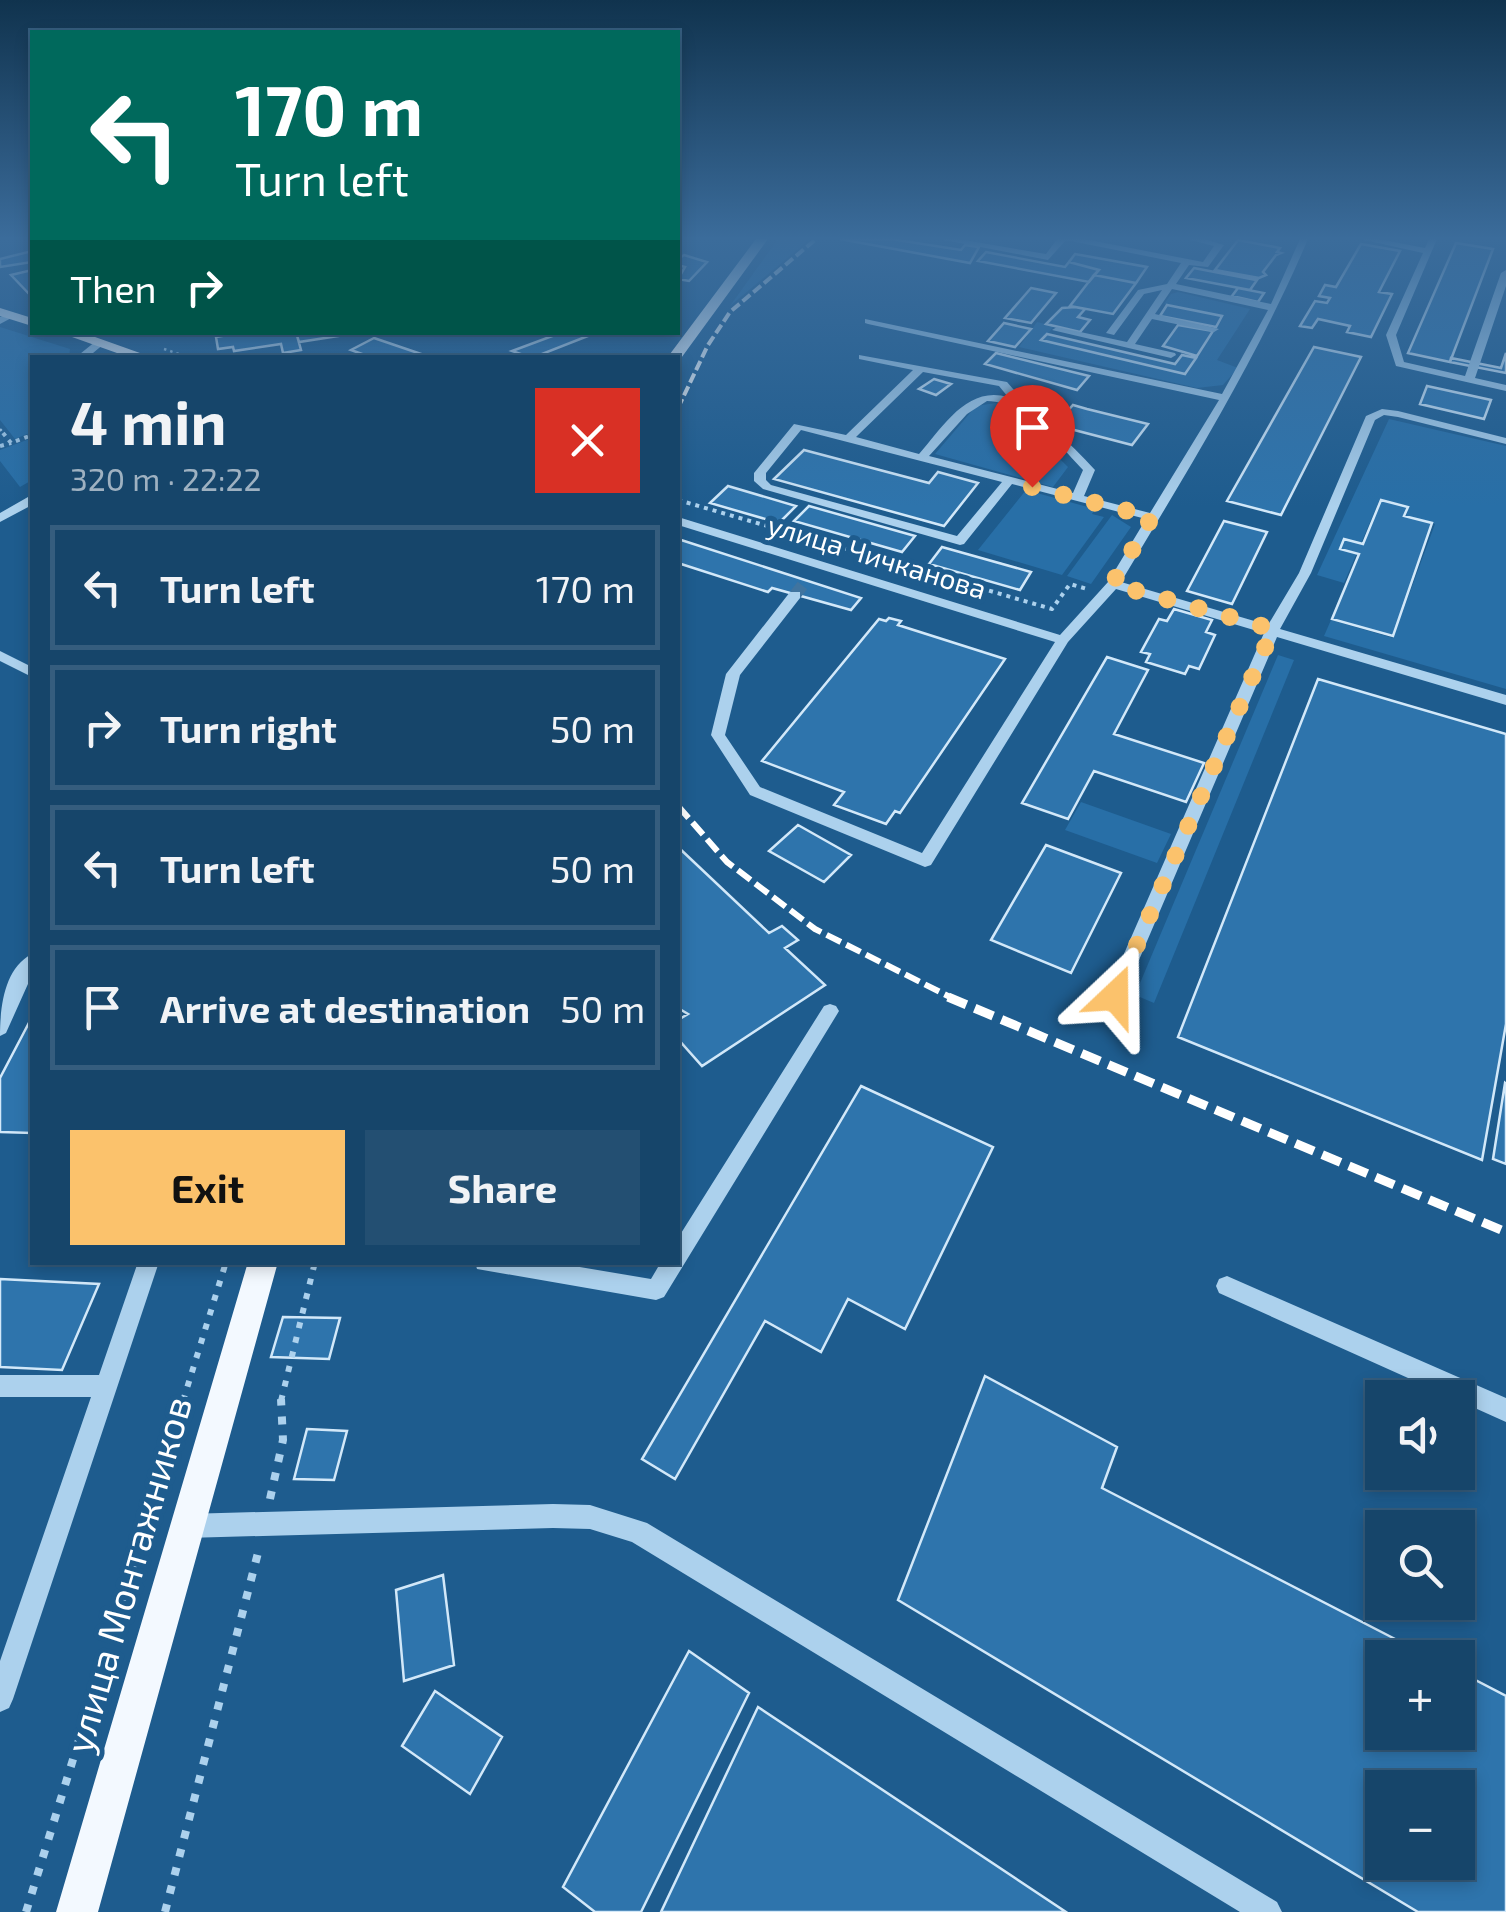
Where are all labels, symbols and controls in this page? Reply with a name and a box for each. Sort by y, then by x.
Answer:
text: 170 m [235,66,423,150]
icon: left [70,70,200,200]
text: Turn left [235,151,409,205]
icon: right [177,260,232,315]
text: Then [70,265,157,311]
text: 4 min [70,385,227,457]
pin [990,385,1075,488]
button: close [535,388,640,493]
icon: arrive [1005,400,1060,455]
text: 320 m · 22:22 [70,459,262,497]
street label: улица Чичканова [764,507,991,605]
icon: left [75,560,130,615]
text: Turn left [160,565,315,611]
text: 170 m [536,565,635,611]
icon: right [75,700,130,755]
text: Turn right [160,705,337,751]
text: 50 m [550,705,635,751]
icon: left [75,840,130,895]
text: Turn left [160,845,315,891]
text: 50 m [550,845,635,891]
position arrow [1063,944,1167,1048]
icon: arrive [75,980,130,1035]
text: Arrive at destination [160,985,530,1031]
text: 50 m [560,985,645,1031]
button: Exit [70,1130,345,1245]
button: Share [365,1130,640,1245]
map controls [1365,1380,1475,1880]
button: sound [1365,1380,1475,1490]
street label: улица Монтажников [54,1391,200,1758]
button: search [1365,1510,1475,1620]
button: + [1365,1640,1475,1750]
button: − [1365,1770,1475,1880]

